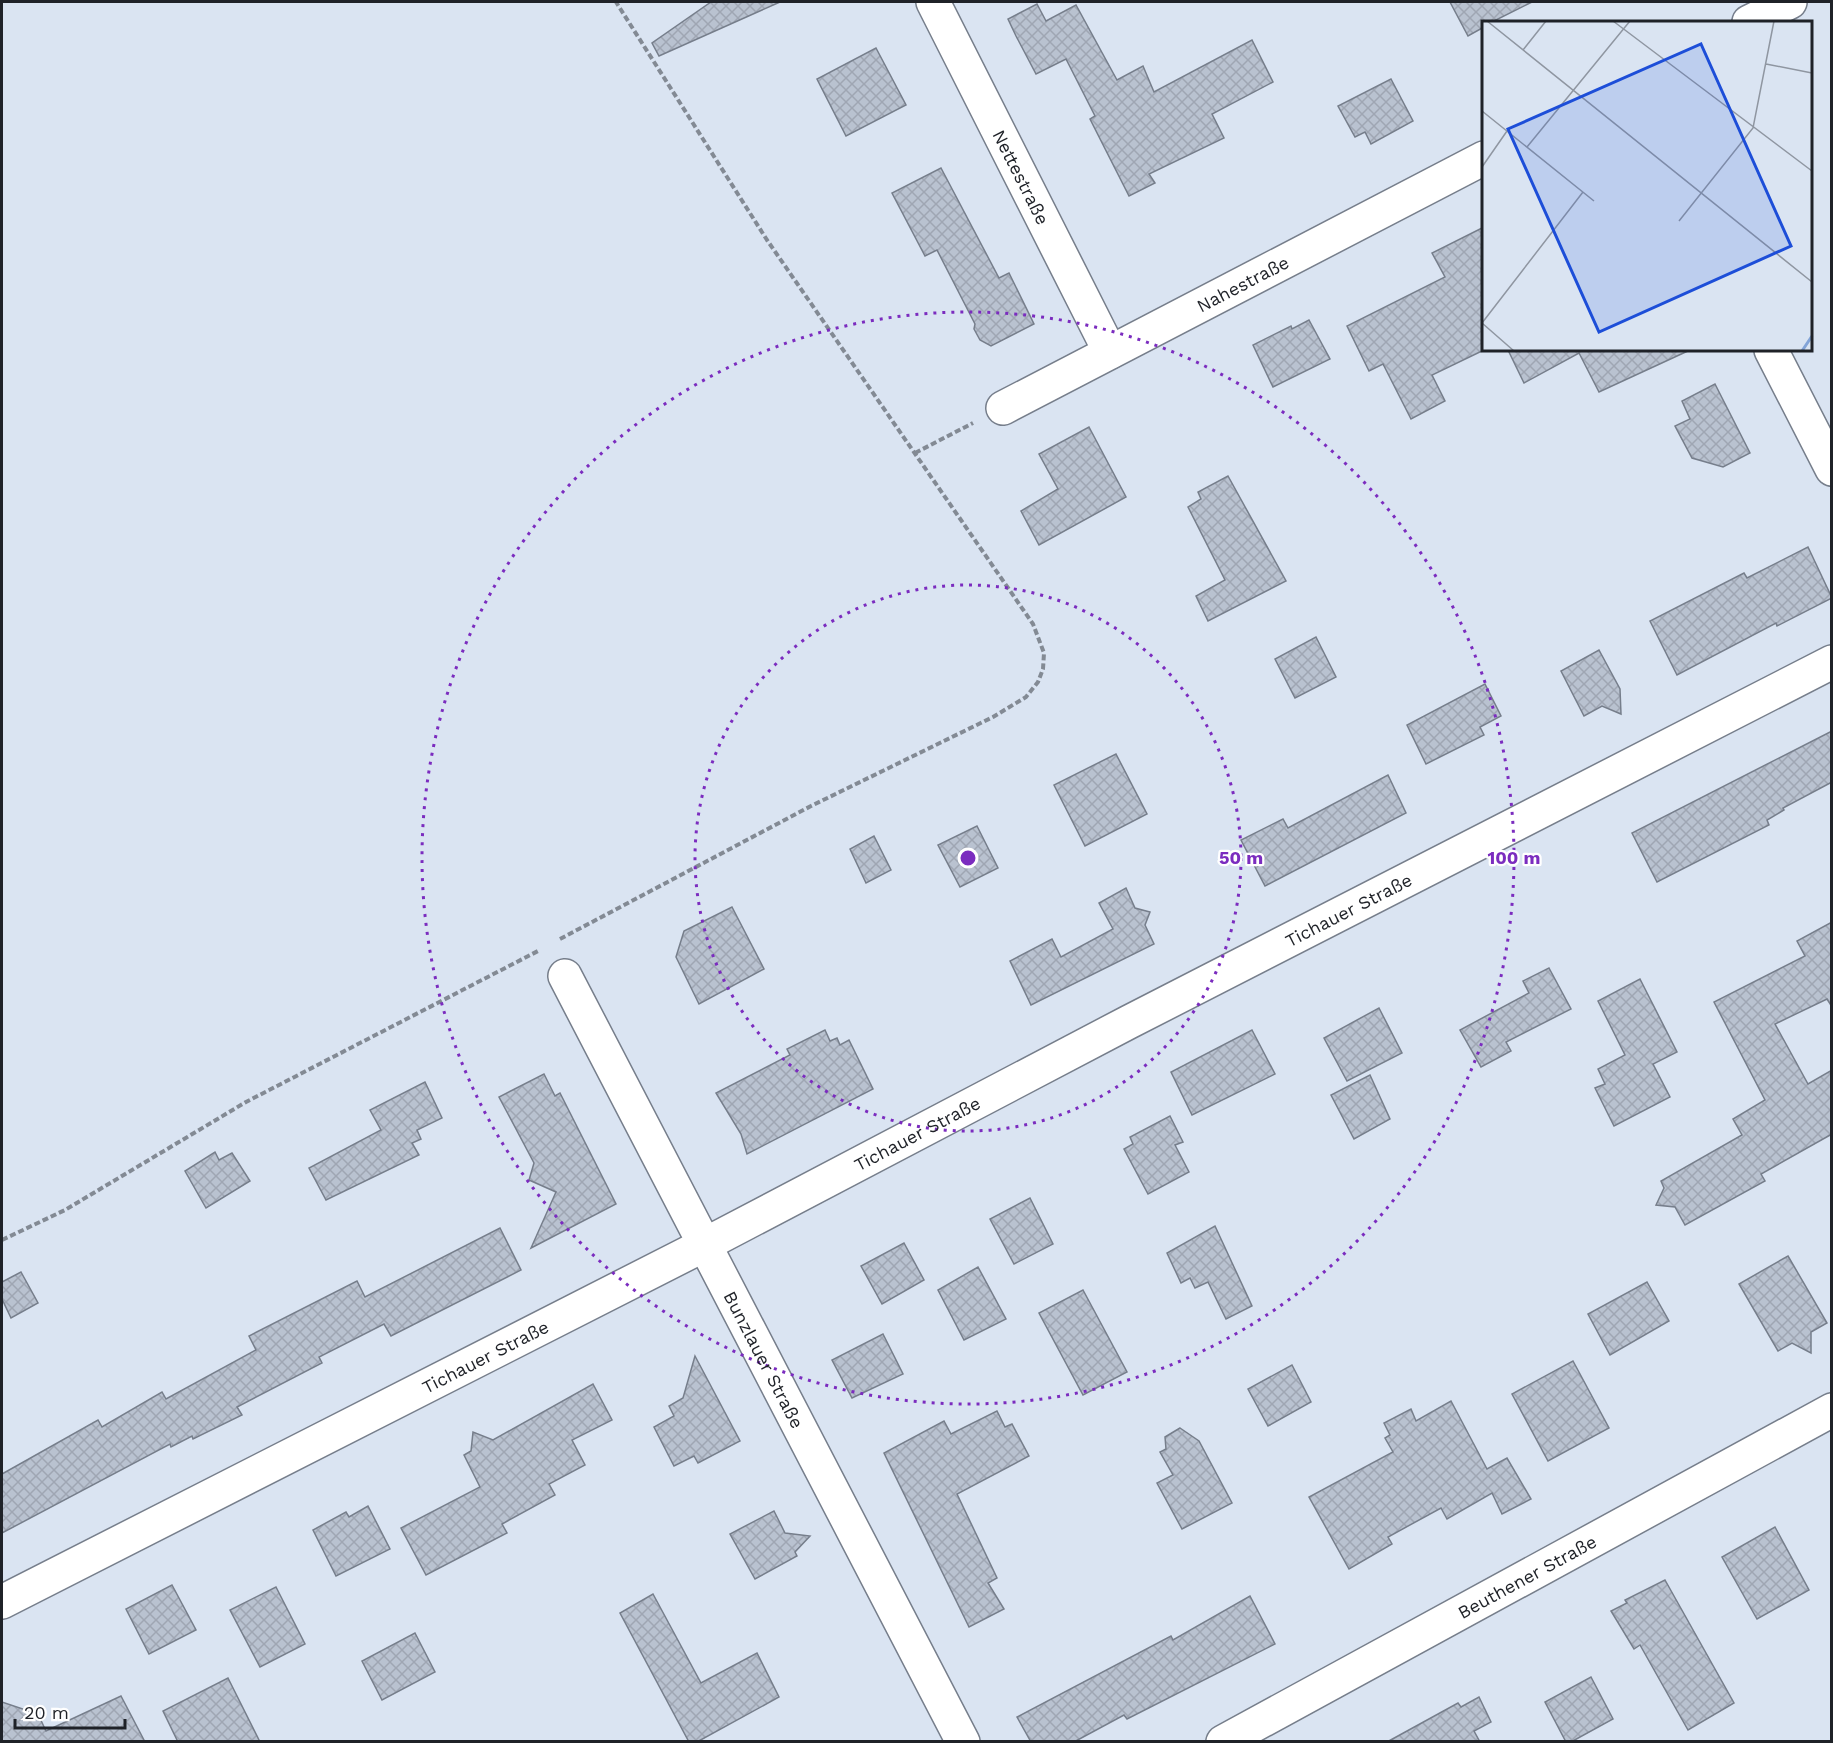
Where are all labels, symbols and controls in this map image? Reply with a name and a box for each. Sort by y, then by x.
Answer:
inset map [1482,21,1812,351]
street label: Nettestraße [989,126,1054,228]
street label: Nahestraße [1193,251,1292,316]
text: 50 m [1219,847,1263,868]
text: 100 m [1487,847,1541,868]
centre of rings [958,848,978,868]
street label: Tichauer Straße [1282,869,1415,951]
street label: Tichauer Straße [850,1092,983,1175]
street label: Bunzlauer Straße [720,1287,809,1432]
street label: Tichauer Straße [418,1315,552,1397]
street label: Beuthener Straße [1454,1530,1600,1623]
scale bar [15,1692,124,1730]
text: 20 m [24,1702,69,1723]

